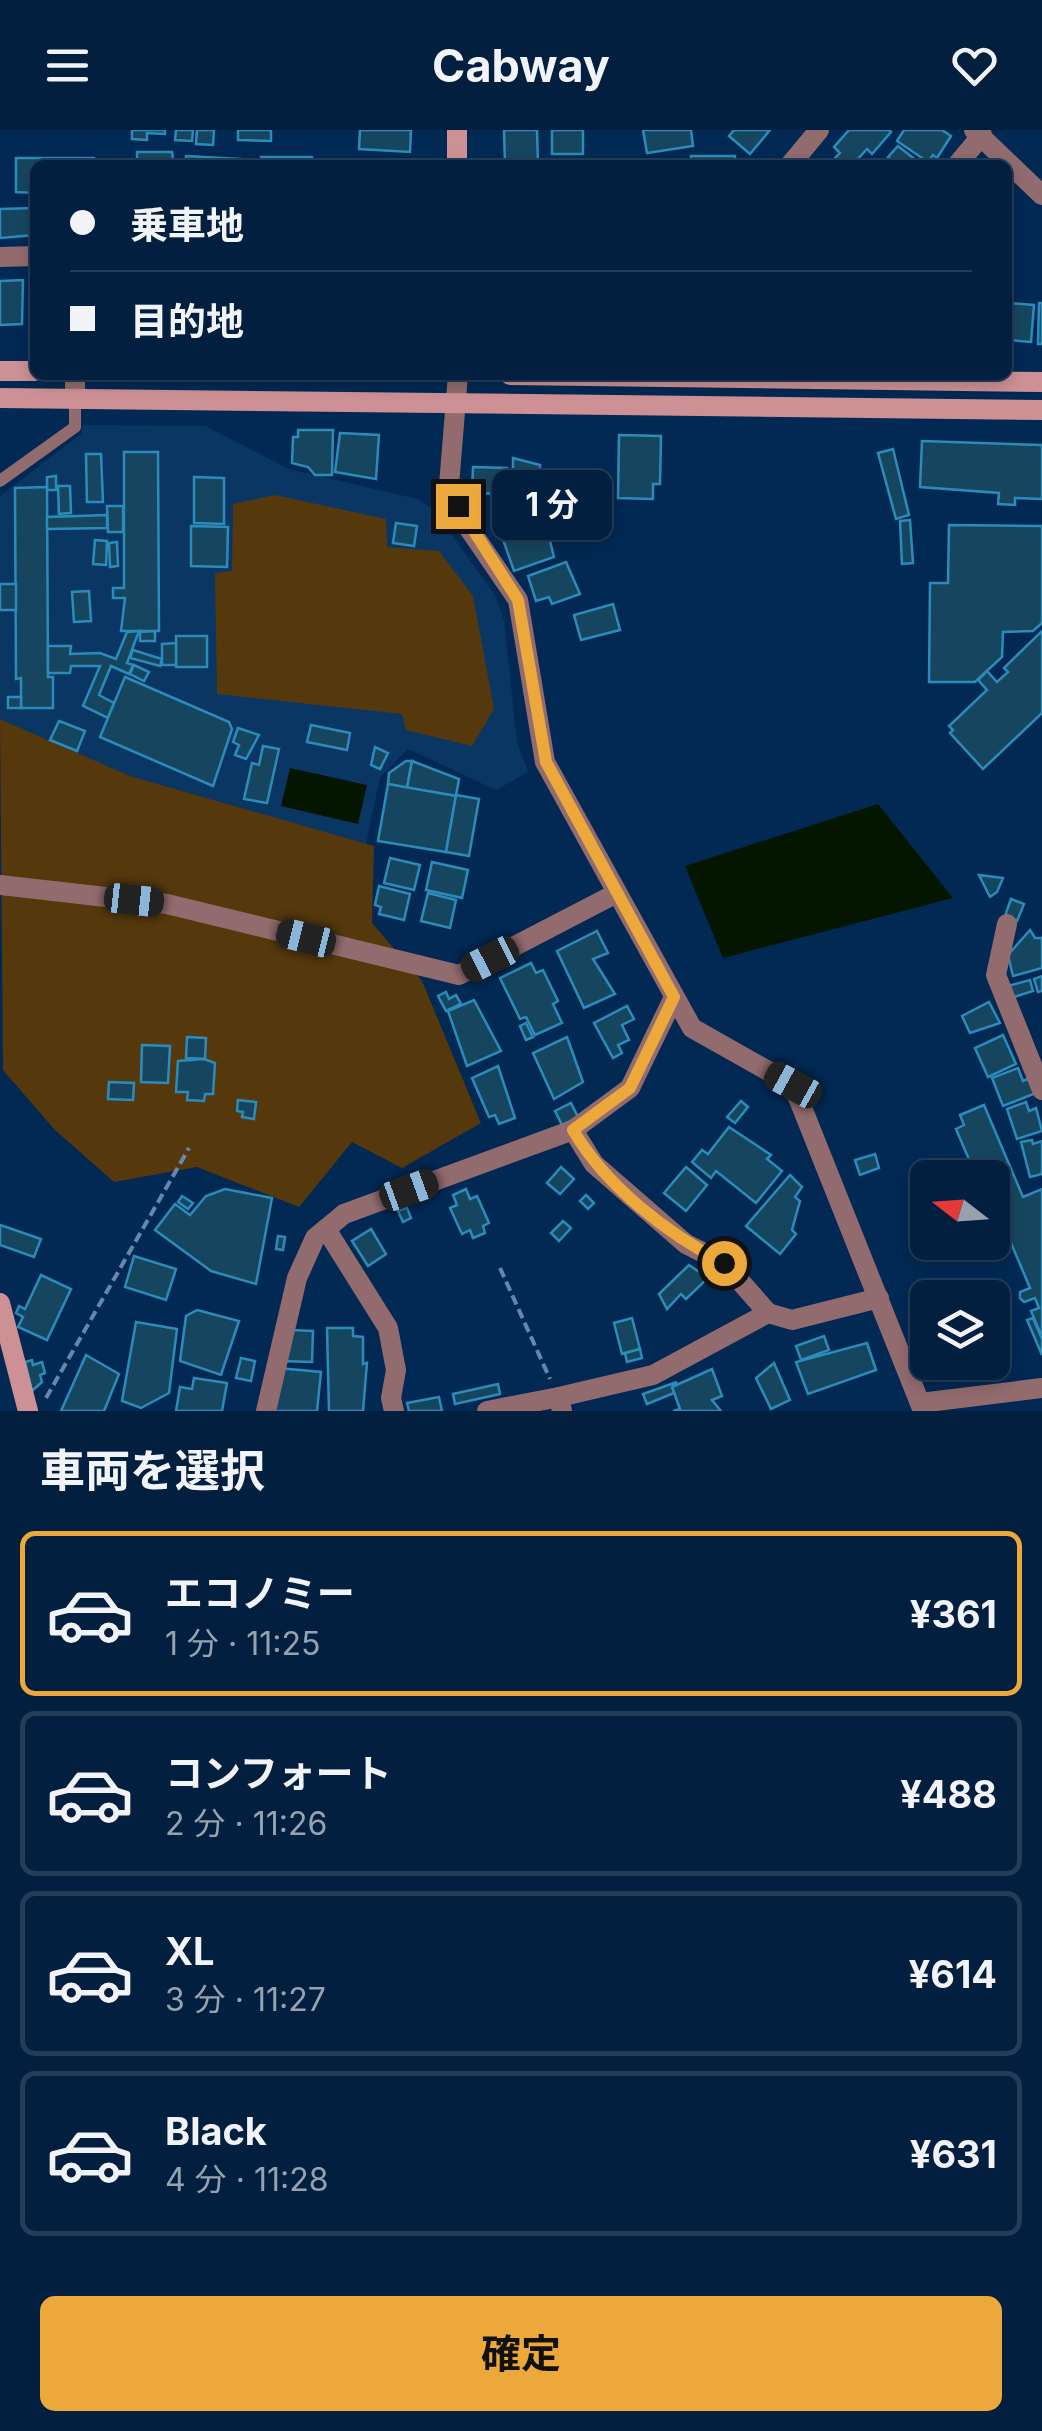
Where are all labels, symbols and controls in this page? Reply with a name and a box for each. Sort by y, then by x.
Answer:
icon: menu [40,38,95,93]
text: Cabway [432,38,610,93]
icon: heart [947,38,1002,93]
text: 乗車地 [130,202,244,248]
text: 目的地 [130,298,244,344]
callout: 1 分 [493,471,613,541]
route end [436,484,481,529]
text: 1 分 [525,485,579,524]
car [103,882,165,918]
car [273,916,339,960]
car [456,932,524,986]
car [759,1057,827,1113]
north arrow [910,1160,1010,1260]
map controls [910,1160,1010,1380]
car [376,1166,442,1214]
route start [702,1241,747,1286]
button: layers [910,1280,1010,1380]
text: 車両を選択 [40,1443,265,1498]
icon: car [45,1569,135,1659]
text: エコノミー [165,1570,355,1616]
text: ¥361 [910,1591,997,1637]
text: 1 分 · 11:25 [165,1624,320,1663]
icon: car [45,1749,135,1839]
text: コンフォート [165,1750,392,1796]
text: ¥488 [900,1771,997,1817]
text: 2 分 · 11:26 [165,1804,327,1843]
text: XL [165,1928,215,1974]
icon: car [45,1929,135,2019]
text: ¥614 [909,1951,997,1997]
text: 3 分 · 11:27 [165,1980,326,2019]
text: Black [165,2108,267,2154]
icon: car [45,2109,135,2199]
text: ¥631 [910,2131,997,2177]
text: 4 分 · 11:28 [165,2160,328,2199]
button: 確定 [40,2296,1002,2411]

